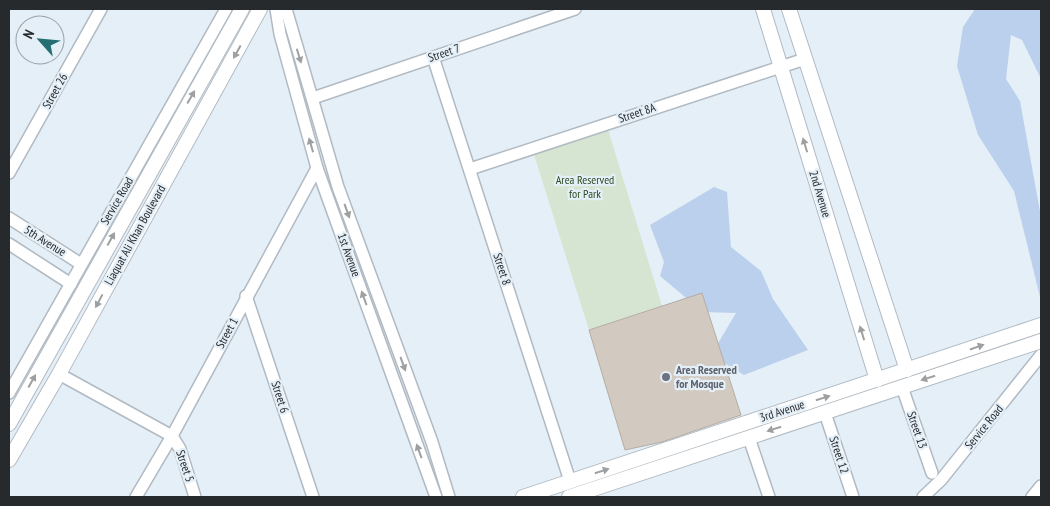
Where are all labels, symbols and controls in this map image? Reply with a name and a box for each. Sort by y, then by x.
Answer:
north arrow [15,15,65,65]
text: N [19,27,38,42]
street label: Street 7 [426,40,462,65]
one-way arrow [233,44,241,59]
one-way arrow [296,48,304,63]
street label: Street 26 [39,70,70,111]
one-way arrow [187,90,195,105]
street label: Street 8A [616,99,658,126]
one-way arrow [800,137,808,152]
one-way arrow [306,138,314,153]
street label: 2nd Avenue [806,169,835,219]
park label: Area Reserved for Park [556,172,614,201]
street label: Service Road [97,174,136,227]
street label: Liaquat Ali Khan Boulevard [101,182,168,287]
one-way arrow [343,204,351,219]
street label: 5th Avenue [22,222,69,259]
street label: 1st Avenue [335,231,364,279]
one-way arrow [107,232,116,246]
street label: Street 8 [490,251,515,287]
one-way arrow [360,291,367,306]
one-way arrow [95,294,103,308]
street label: Street 1 [212,315,241,351]
one-way arrow [858,326,866,341]
one-way arrow [970,342,985,350]
one-way arrow [400,356,407,371]
place label: Area Reserved for Mosque [675,362,737,391]
marker: Area Reserved for Mosque [660,371,672,383]
one-way arrow [28,375,37,388]
one-way arrow [921,375,936,383]
street label: Street 6 [268,379,293,415]
one-way arrow [816,394,831,402]
street label: 3rd Avenue [757,396,806,425]
street label: Service Road [961,401,1006,452]
street label: Street 13 [904,409,931,450]
one-way arrow [766,426,781,434]
street label: Street 12 [826,434,853,475]
one-way arrow [415,444,422,459]
street label: Street 5 [173,448,198,484]
one-way arrow [595,467,610,475]

